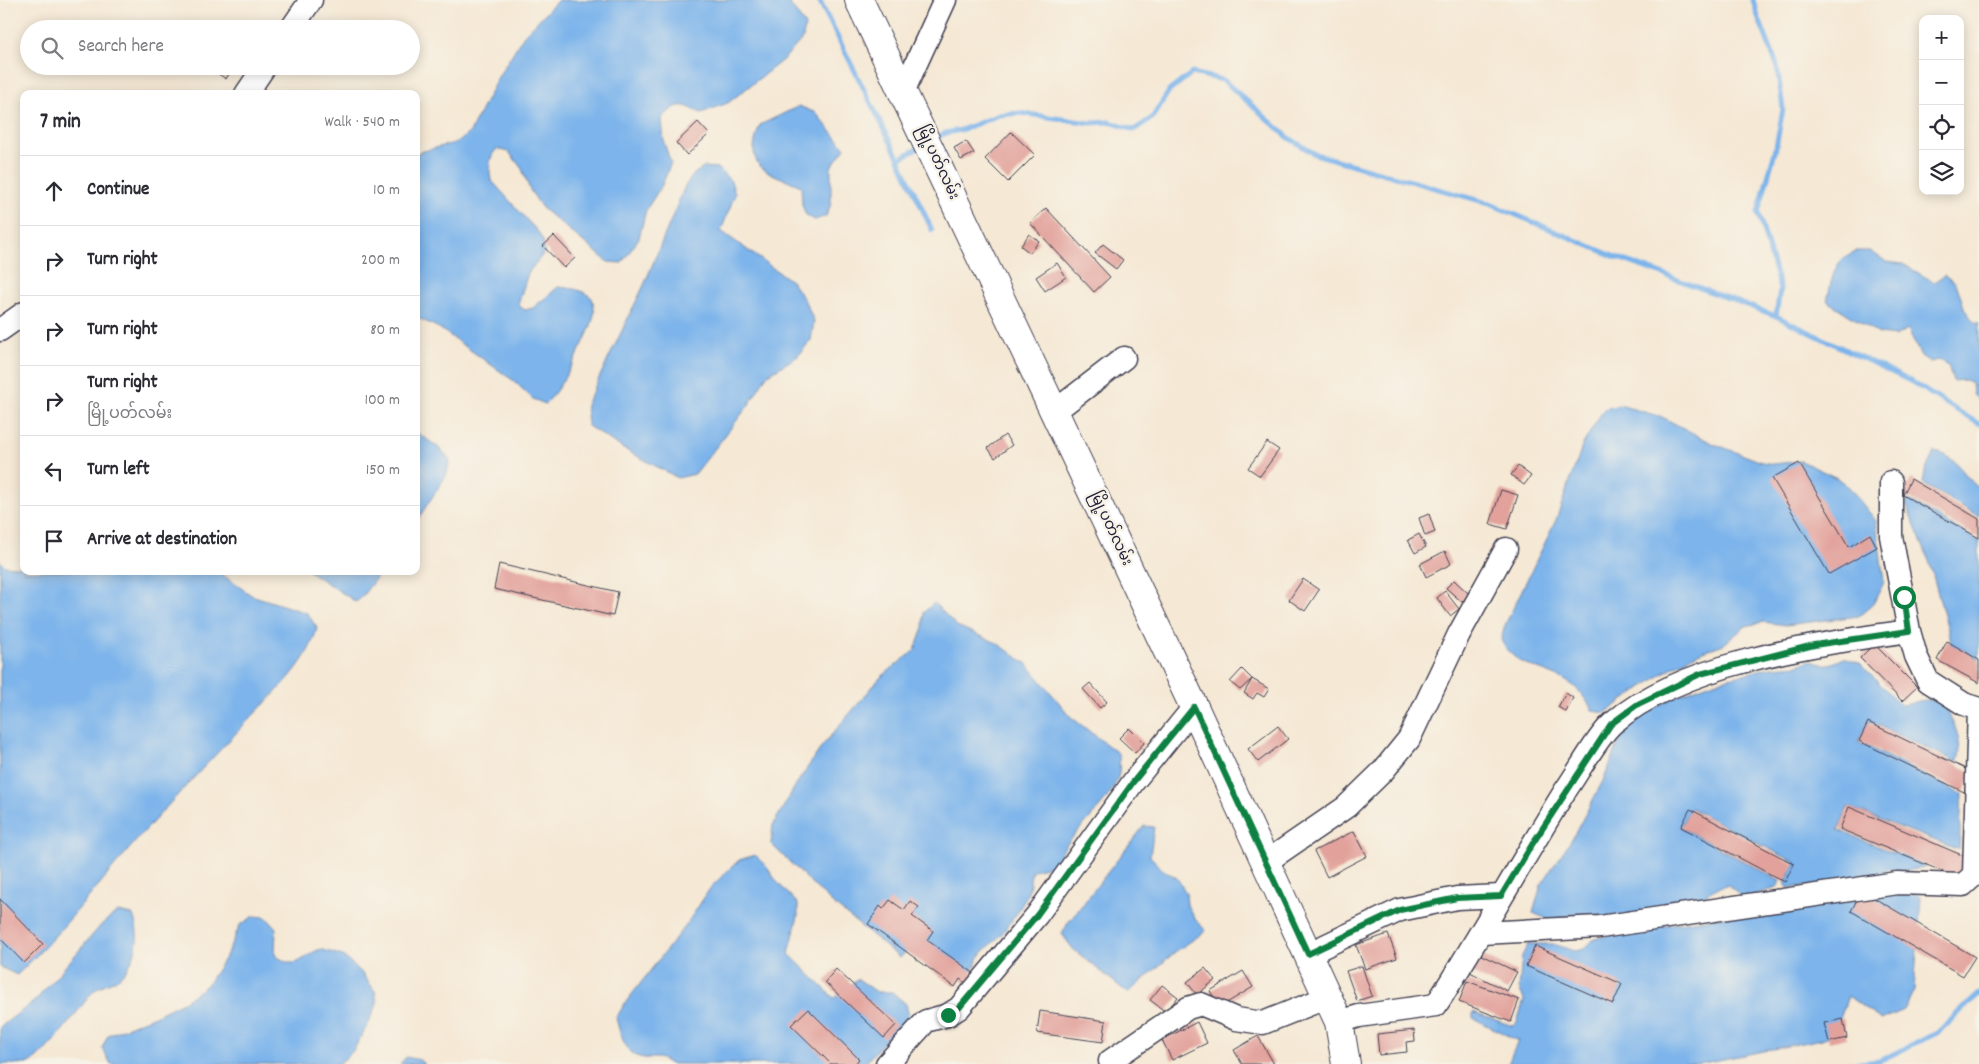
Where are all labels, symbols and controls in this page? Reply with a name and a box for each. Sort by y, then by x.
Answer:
map controls [1919,15,1964,195]
button: + [1919,15,1964,60]
search box [20,20,420,75]
icon: search [38,34,66,62]
text: Search here [78,34,164,61]
button: − [1919,60,1964,105]
button: locate [1919,105,1964,150]
text: 7 min [40,108,81,138]
text: Walk · 540 m [325,111,400,134]
street label: မြို့ပတ်လမ်း [910,122,965,204]
button: layers [1919,150,1964,195]
icon: ahead [40,177,68,205]
text: Continue [87,177,149,204]
text: 10 m [373,179,400,202]
icon: right [40,247,68,275]
text: Turn right [87,247,158,274]
text: 200 m [361,249,400,272]
icon: right [40,317,68,345]
text: Turn right [87,317,158,344]
text: 80 m [370,319,400,342]
text: Turn right [87,370,158,397]
icon: right [40,387,68,415]
text: 100 m [364,389,400,412]
text: မြို့ပတ်လမ်း [87,403,172,426]
icon: left [40,457,68,485]
text: Turn left [87,457,150,484]
text: 150 m [366,459,400,482]
street label: မြို့ပတ်လမ်း [1083,488,1138,570]
icon: arrive [40,527,68,555]
text: Arrive at destination [87,527,237,554]
route start [1893,586,1916,609]
route end [937,1004,960,1027]

